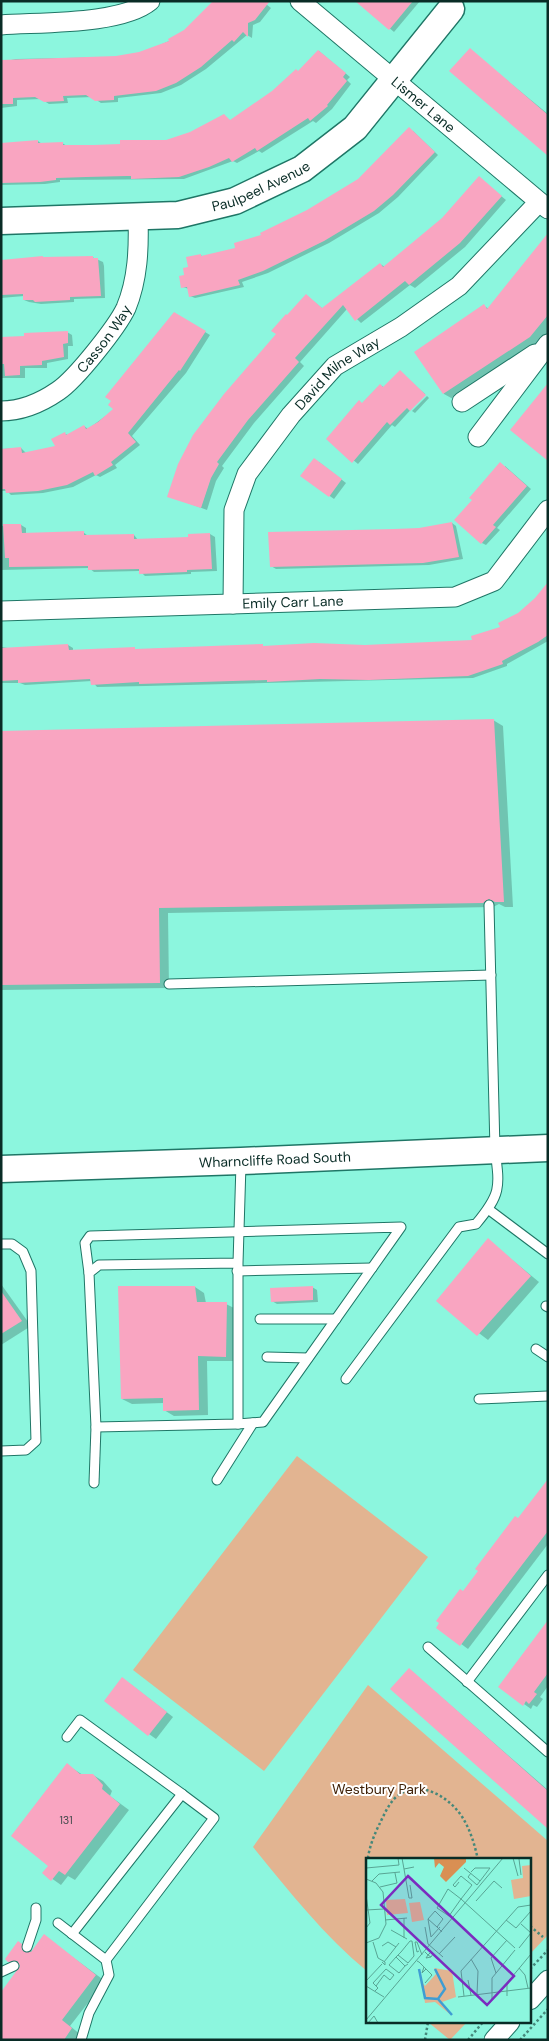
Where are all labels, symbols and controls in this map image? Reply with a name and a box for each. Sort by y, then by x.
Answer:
street label: Lismer Lane [388,72,459,137]
street label: Paulpeel Avenue [210,157,314,215]
street label: Casson Way [73,302,135,377]
street label: David Milne Way [291,332,383,414]
street label: Emily Carr Lane [242,591,344,613]
street label: Wharncliffe Road South [198,1147,351,1171]
park label: Westbury Park [332,1780,426,1798]
house number: 131 [59,1813,73,1827]
inset map [366,1858,532,2024]

